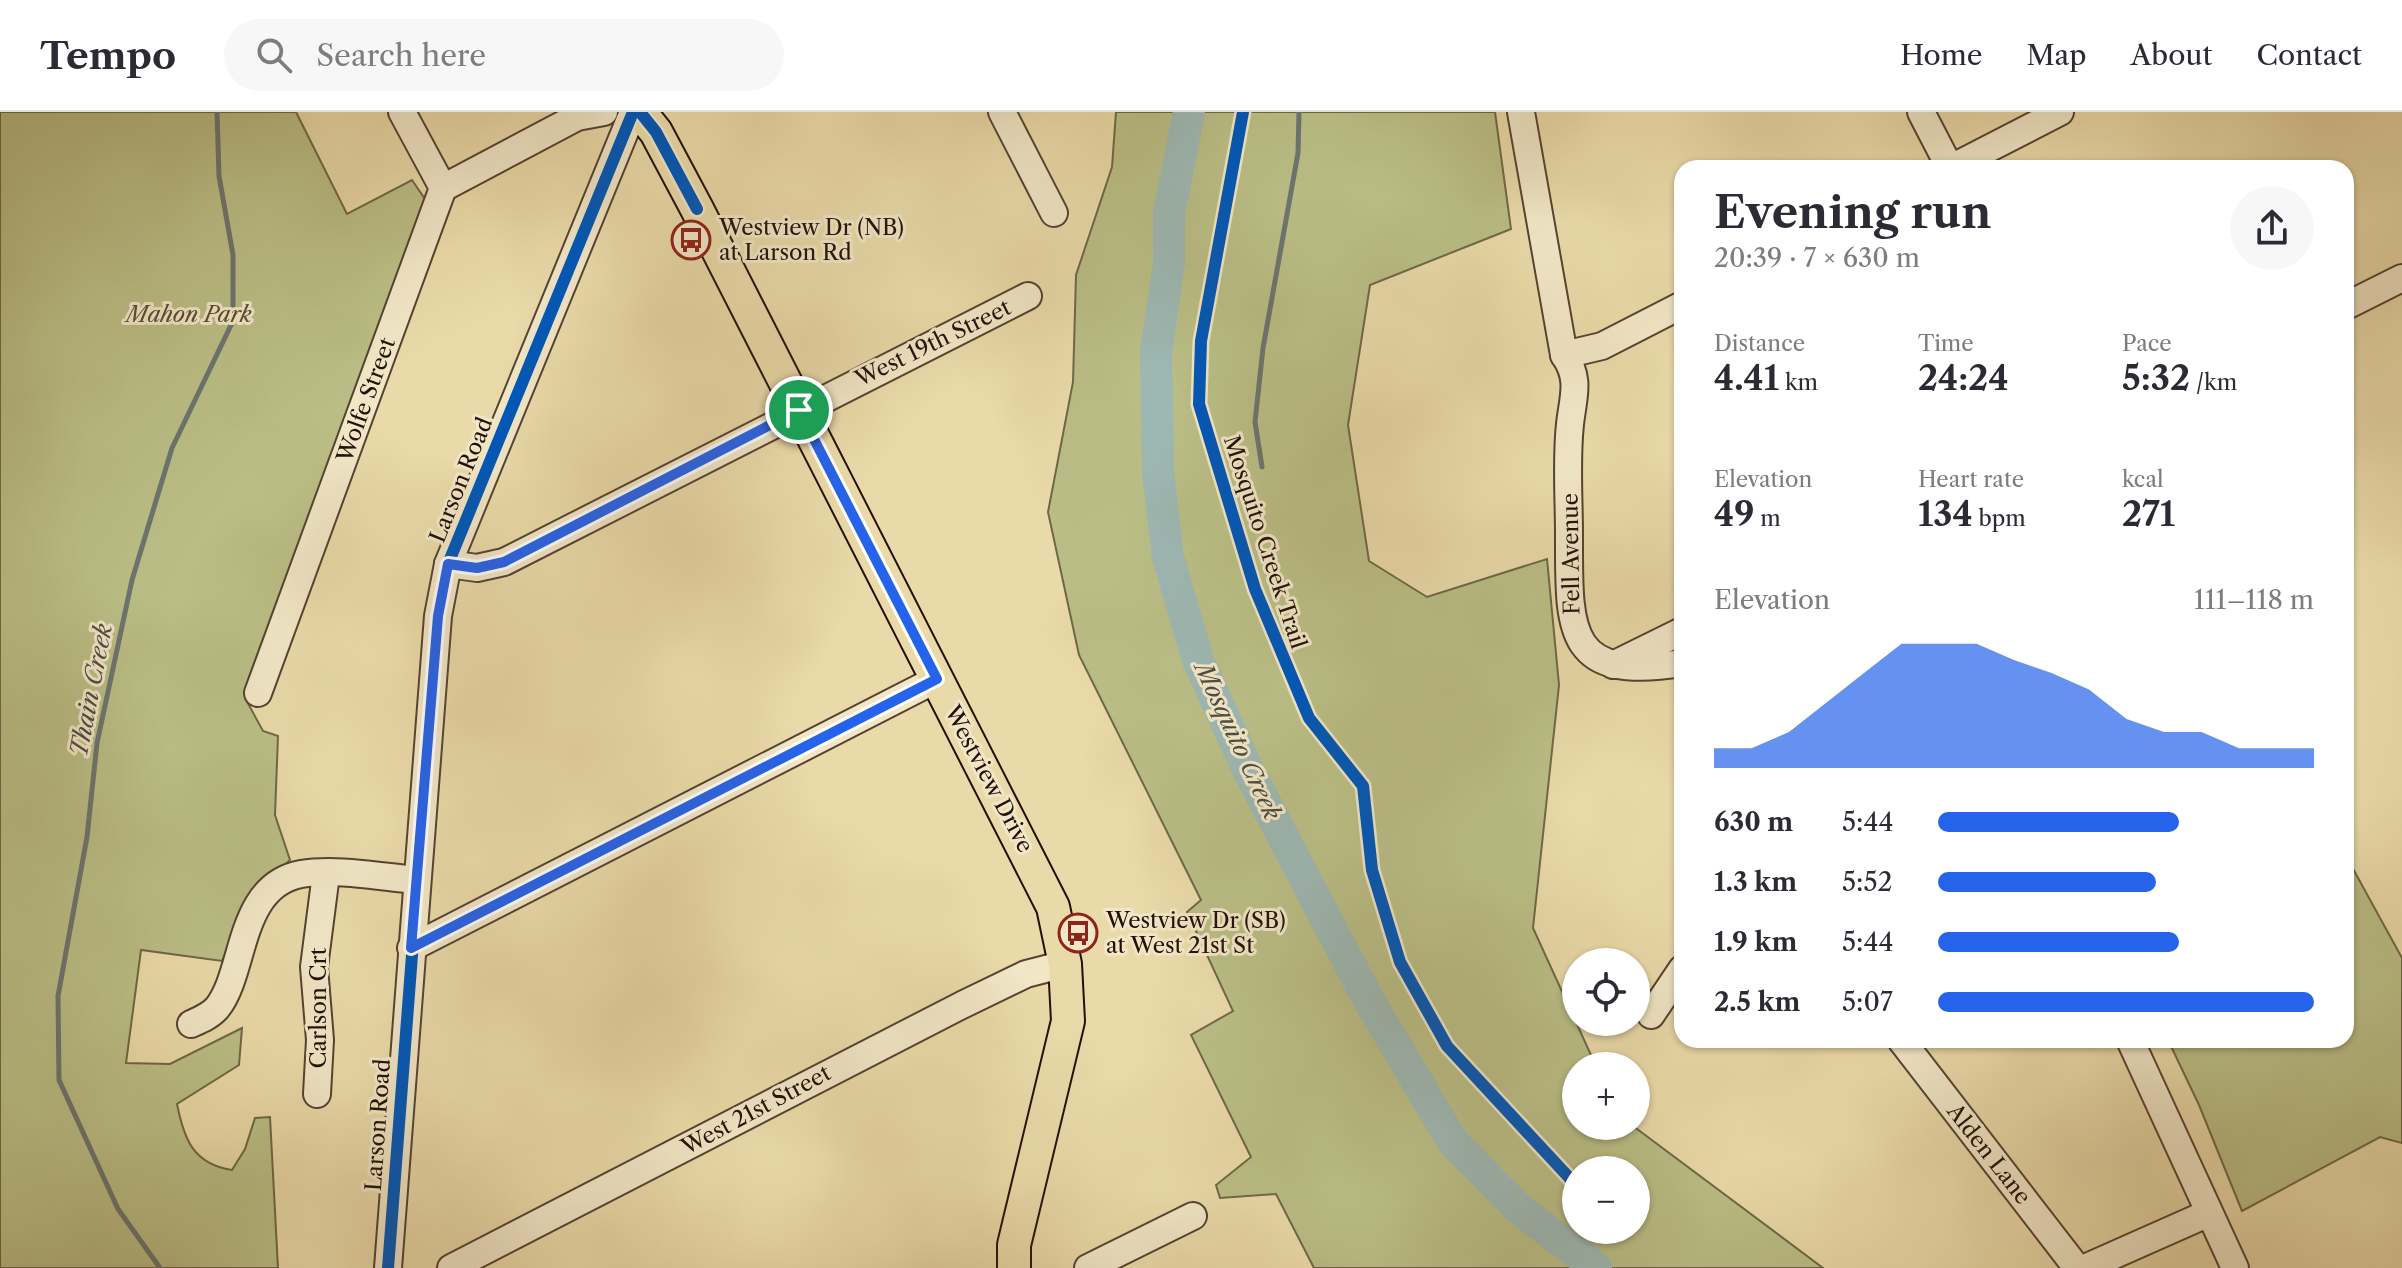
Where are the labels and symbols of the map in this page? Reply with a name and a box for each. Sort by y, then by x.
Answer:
place label: Westview Dr (NB) at Larson Rd [718,214,904,266]
bus stop icon: Westview Dr (NB) at Larson Rd [670,219,712,261]
street label: West 19th Street [850,294,1015,393]
park label: Mahon Park [123,301,252,328]
street label: Wolfe Street [331,334,401,467]
pin [765,376,833,444]
street label: Larson Road [424,414,498,546]
street label: Mosquito Creek Trail [1218,432,1312,653]
street label: Fell Avenue [1556,493,1586,615]
water label: Thain Creek [64,620,118,759]
water label: Mosquito Creek [1188,655,1287,825]
street label: Westview Drive [938,700,1039,857]
place label: Westview Dr (SB) at West 21st St [1105,907,1286,959]
bus stop icon: Westview Dr (SB) at West 21st St [1057,912,1099,954]
street label: Carlson Crt [305,947,332,1069]
street label: Larson Road [360,1058,396,1192]
street label: West 21st Street [676,1059,835,1161]
street label: Alden Lane [1941,1098,2037,1210]

